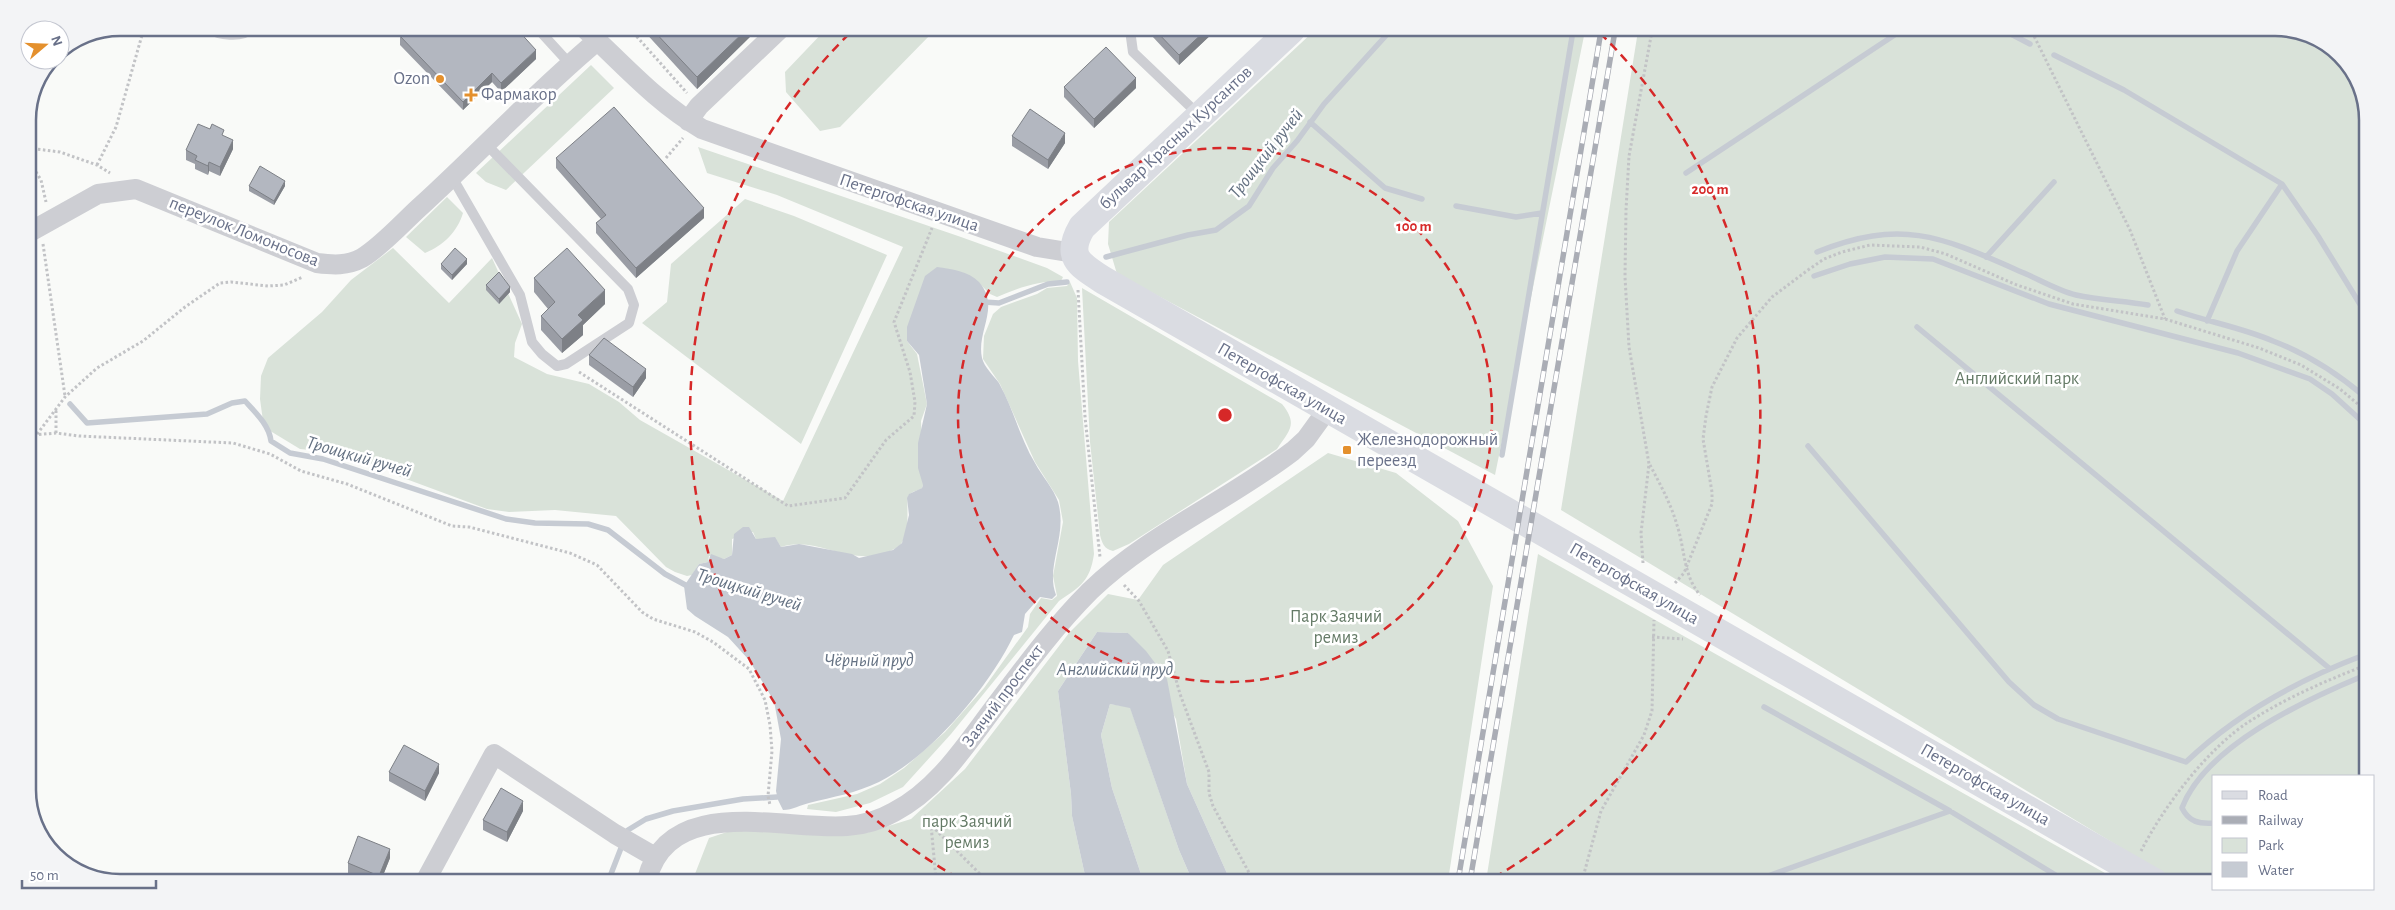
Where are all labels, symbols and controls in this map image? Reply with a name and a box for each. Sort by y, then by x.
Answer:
north arrow [20,20,70,70]
text: N [48,34,65,48]
street label: бульвар Красных Курсантов [1096,62,1256,213]
place label: Ozon [393,70,430,88]
marker: Ozon [434,73,446,85]
place label: Фармакор [481,86,557,104]
marker: Фармакор [465,89,477,101]
water label: Троицкий ручей [1225,105,1307,203]
street label: Петергофская улица [837,171,981,235]
text: 200 m [1691,182,1729,197]
street label: переулок Ломоносова [167,194,321,270]
text: 100 m [1396,219,1432,234]
street label: Петергофская улица [1214,340,1350,428]
park label: Английский парк [1955,370,2080,388]
centre of rings [1216,406,1234,424]
place label: Железнодорожный переезд [1357,431,1498,470]
water label: Троицкий ручей [304,433,414,481]
marker: Железнодорожный переезд [1341,444,1353,456]
street label: Петергофская улица [1566,540,1702,628]
water label: Троицкий ручей [694,565,804,615]
park label: Парк Заячий ремиз [1290,608,1382,647]
street label: Заячий проспект [959,641,1047,750]
water label: Чёрный пруд [824,651,914,670]
water label: Английский пруд [1056,660,1174,679]
street label: Петергофская улица [1917,741,2053,829]
legend [2212,775,2375,890]
text: Road [2258,788,2288,803]
park label: парк Заячий ремиз [922,813,1012,852]
text: Railway [2258,813,2304,828]
text: Park [2258,838,2284,853]
scale bar [22,858,156,890]
text: Water [2258,863,2294,878]
text: 50 m [30,868,59,883]

